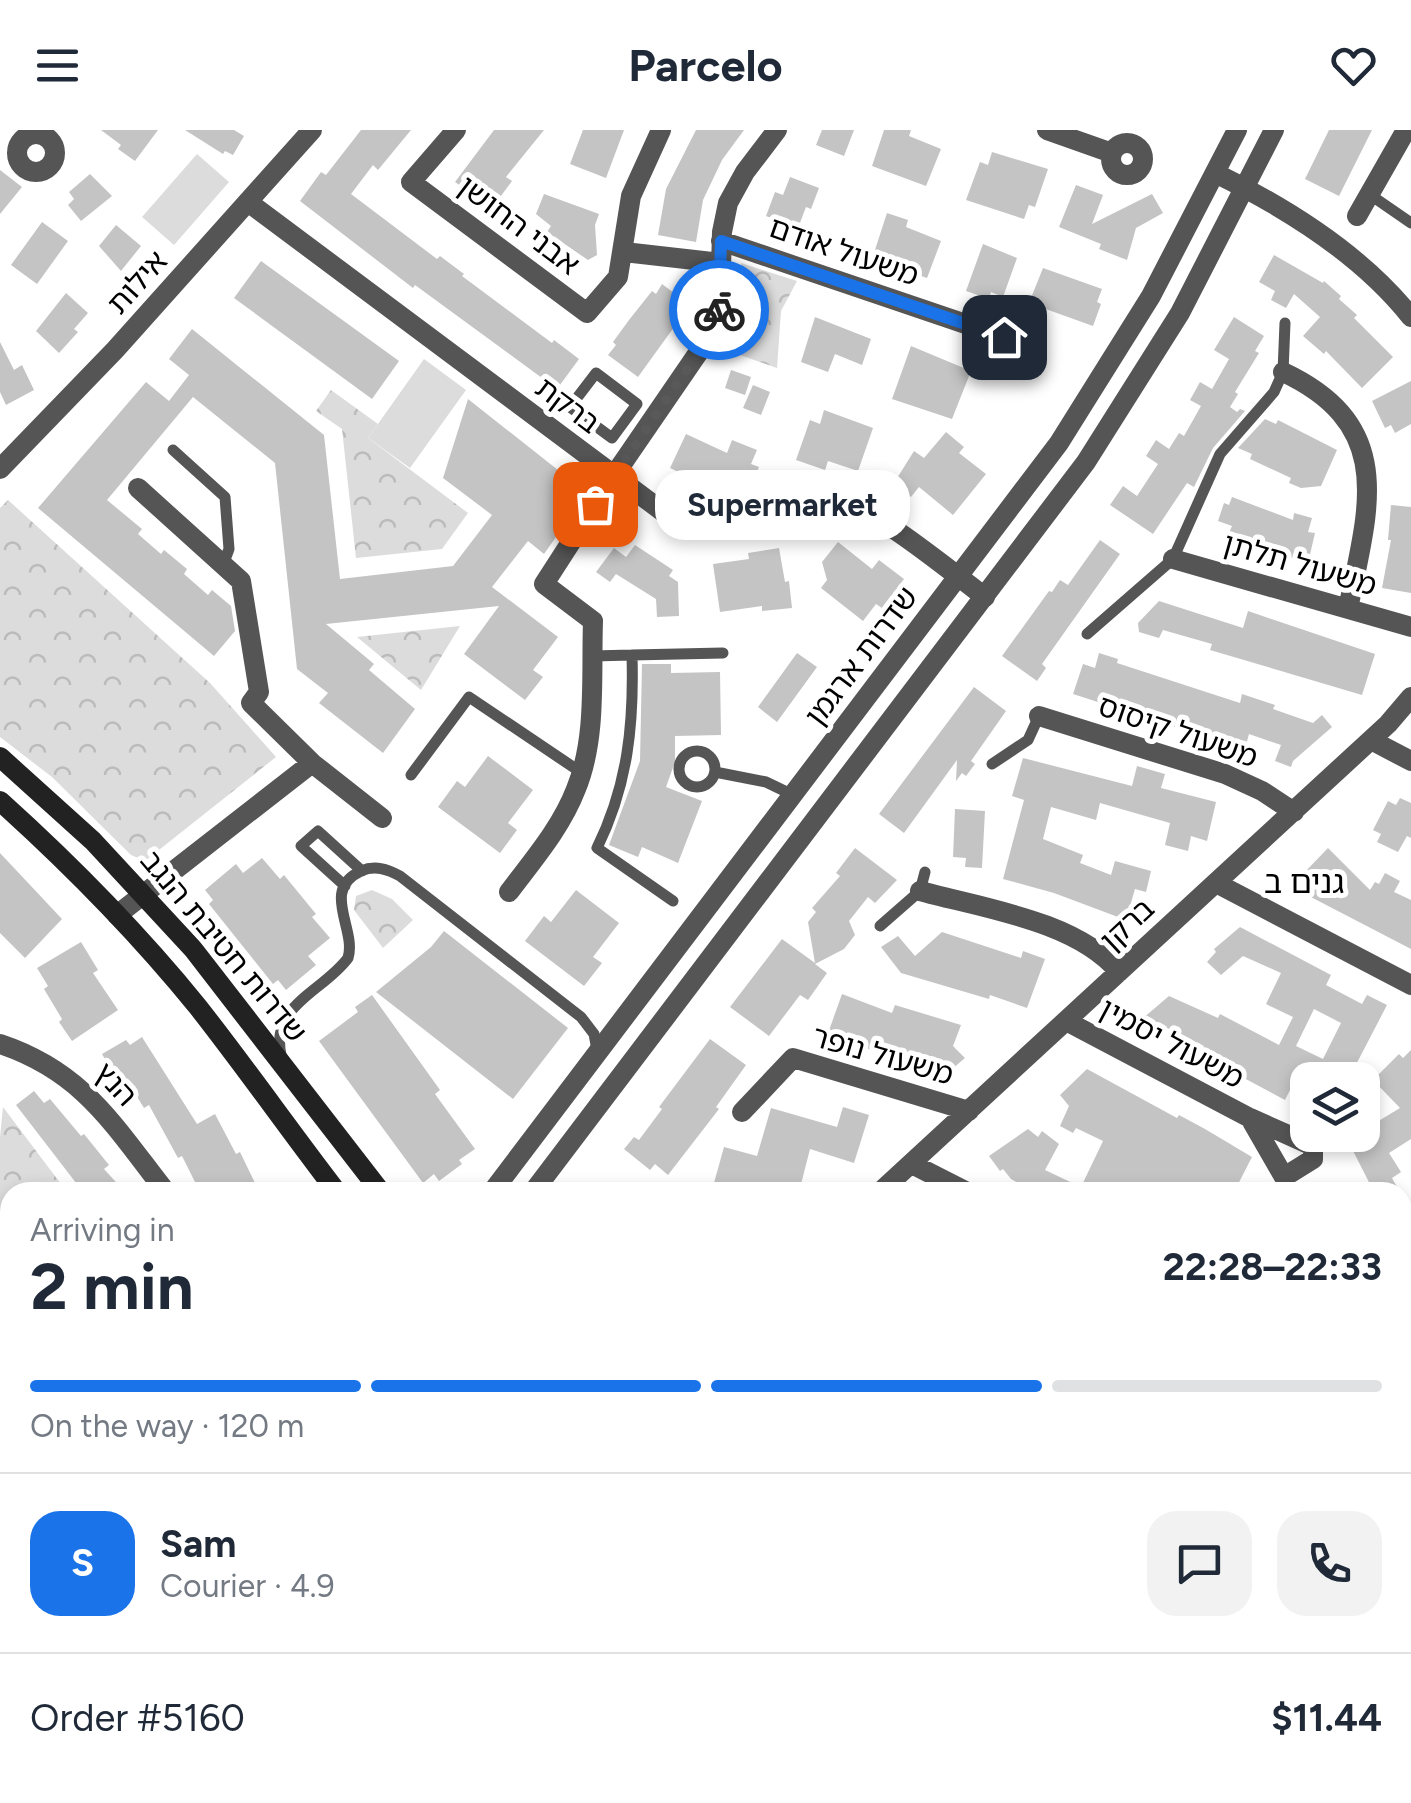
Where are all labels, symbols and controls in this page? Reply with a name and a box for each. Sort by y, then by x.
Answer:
icon: menu [30,38,85,93]
text: Parcelo [628,38,783,92]
icon: heart [1326,38,1381,93]
street label: אבני החושן [451,167,587,283]
street label: משעול אודם [764,208,924,294]
street label: אילות [99,243,175,321]
courier [669,260,769,360]
icon: bike [692,283,747,338]
pin [962,295,1047,380]
icon: home [977,310,1032,365]
street label: ברקת [528,369,608,441]
pin [553,462,638,547]
callout: Supermarket [655,469,910,539]
icon: bag [568,477,623,532]
text: Supermarket [687,486,878,524]
street label: משעול תלתן [1219,524,1381,604]
street label: שדרות ארגמן [797,579,925,733]
street label: משעול קיסוס [1093,686,1263,776]
street label: שדרות חטיבת הנגב [133,842,315,1050]
district label: גנים ב [1264,863,1344,901]
street label: ברקן [1092,890,1162,958]
street label: משעול יסמין [1094,990,1250,1096]
street label: משעול נופר [808,1017,958,1093]
street label: הנץ [87,1055,145,1113]
map controls [1290,1062,1380,1152]
button: layers [1290,1062,1380,1152]
text: Arriving in [30,1211,175,1249]
text: 22:28–22:33 [1163,1244,1382,1290]
text: 2 min [30,1247,194,1325]
text: On the way · 120 m [30,1407,304,1445]
button: chat [1147,1511,1252,1616]
button: phone [1277,1511,1382,1616]
text: Sam [160,1521,236,1567]
text: S [71,1540,94,1586]
text: Courier · 4.9 [160,1567,335,1605]
text: Order #5160 [30,1695,245,1741]
text: $11.44 [1271,1695,1382,1741]

